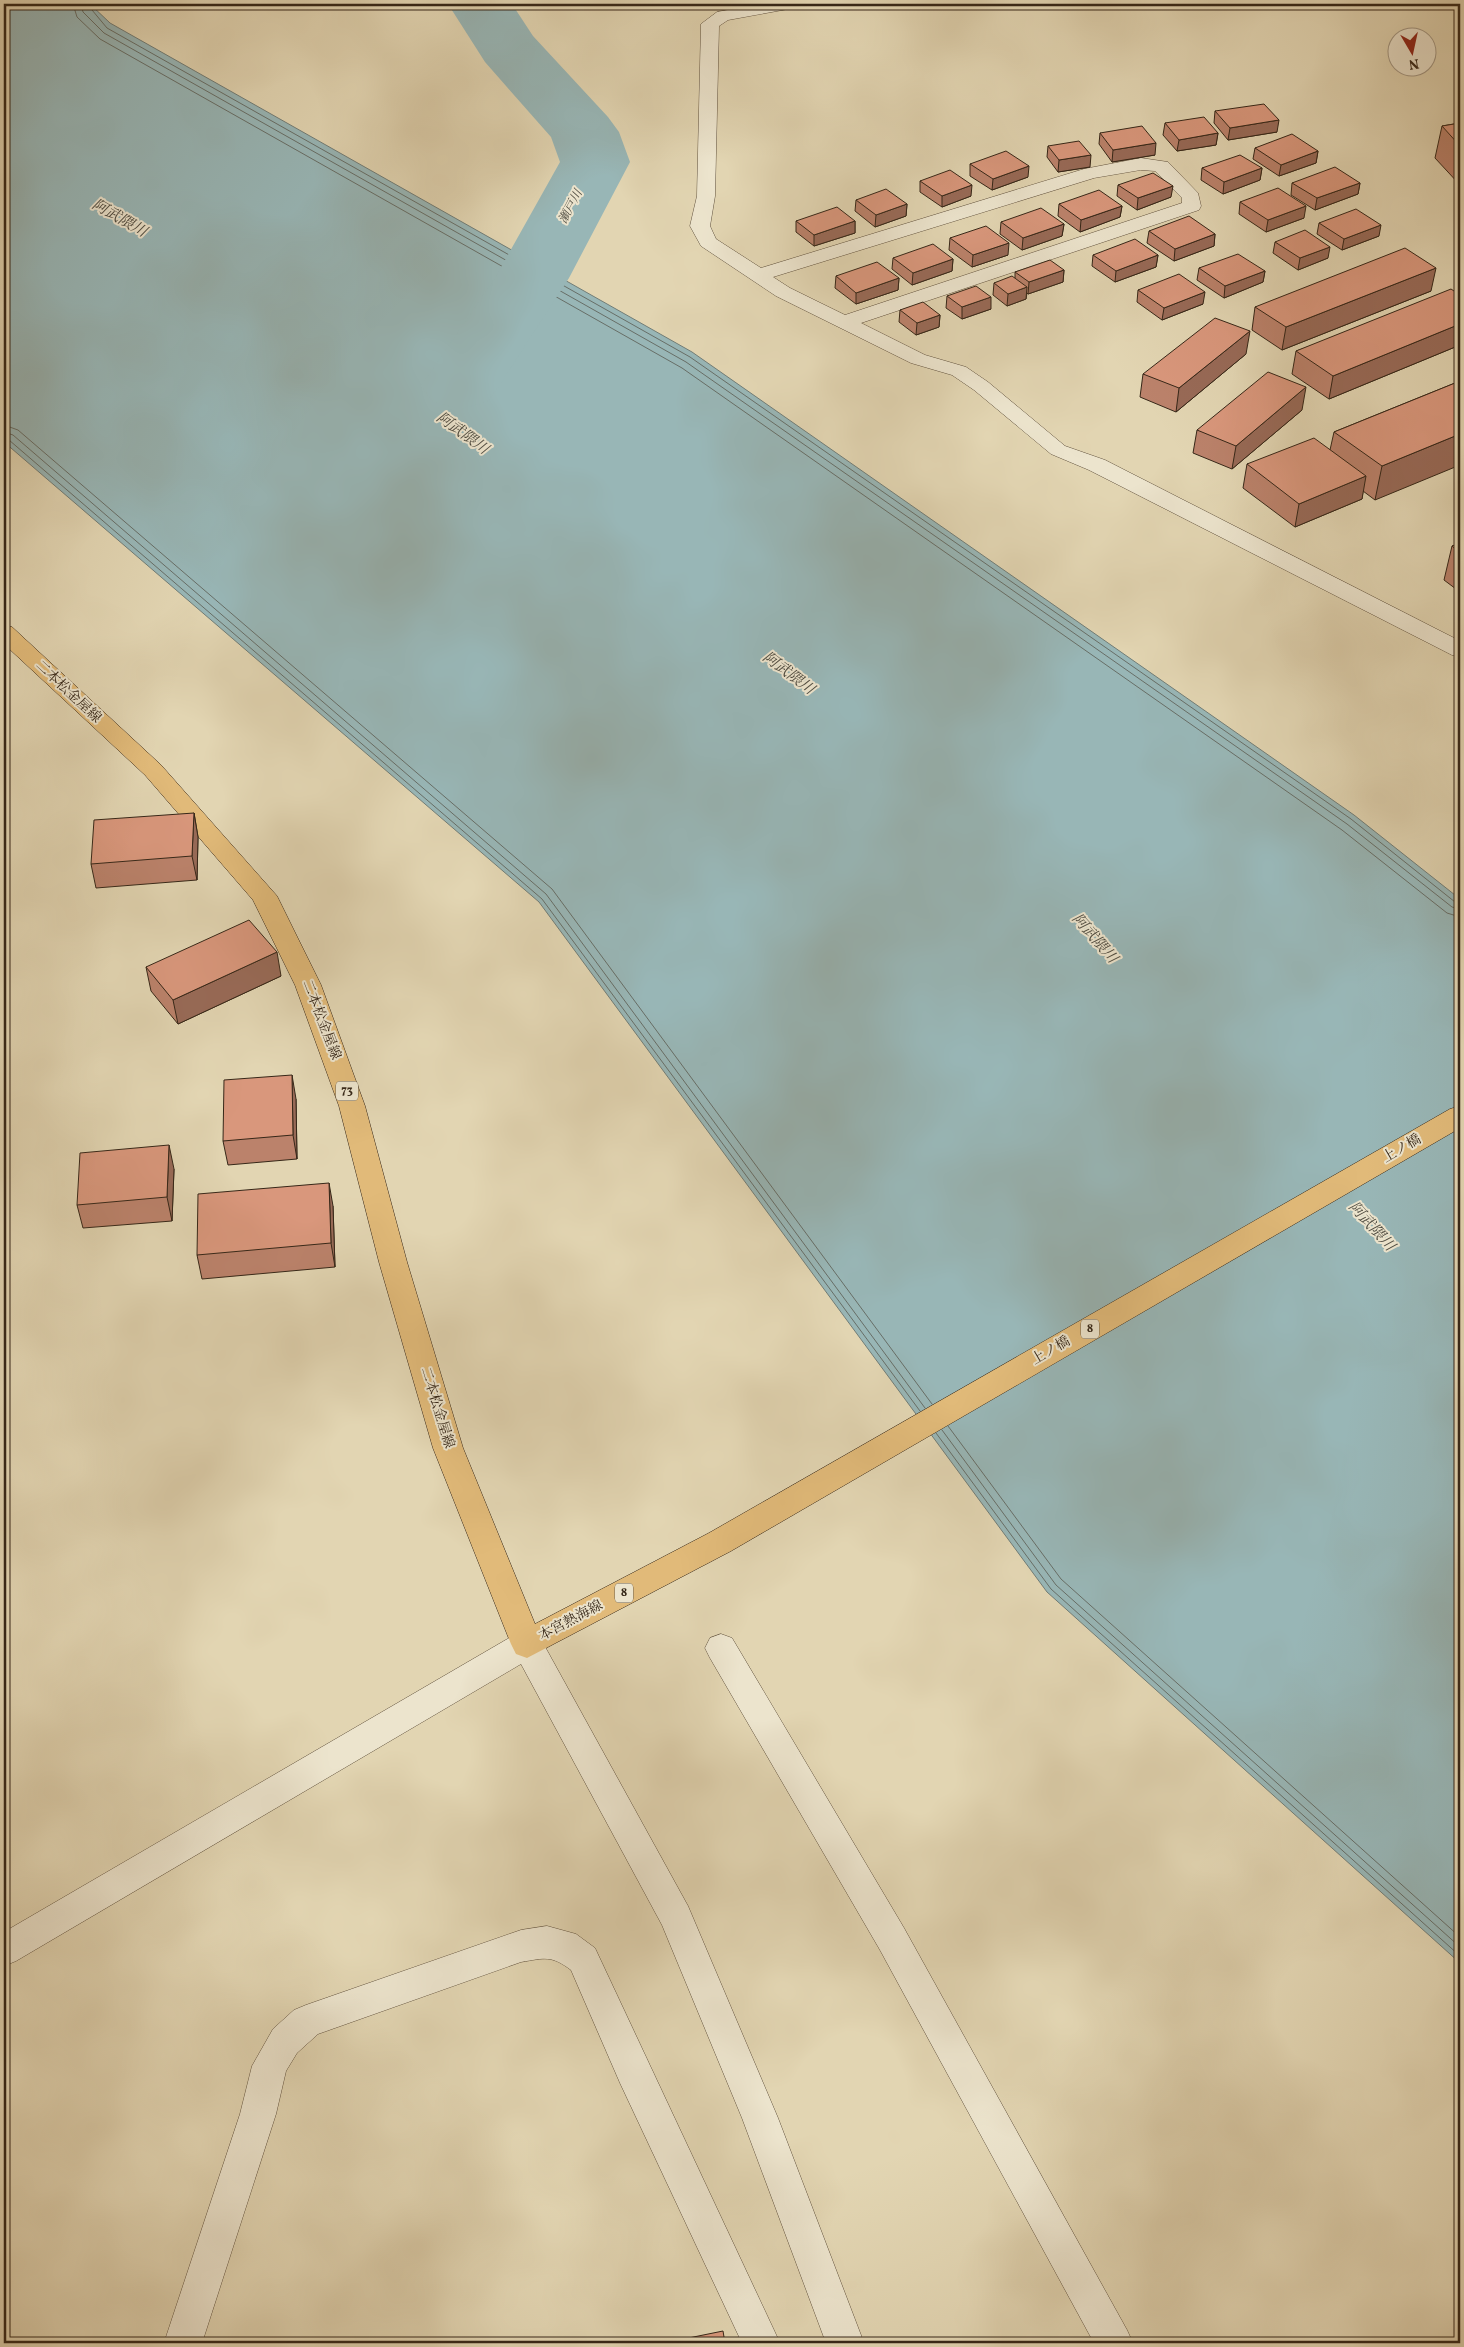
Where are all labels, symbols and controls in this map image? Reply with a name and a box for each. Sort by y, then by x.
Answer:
north arrow [1386,28,1436,78]
text: N [1407,53,1420,74]
water label: 瀬戸川 [555,186,587,227]
water label: 阿武隈川 [88,195,152,244]
water label: 阿武隈川 [432,408,494,461]
water label: 阿武隈川 [758,648,820,702]
street label: 二本松金屋線 [31,656,105,728]
water label: 阿武隈川 [1066,909,1123,970]
street label: 二本松金屋線 [297,977,345,1063]
road number: 73 [336,1082,358,1100]
street label: 上ノ橋 [1379,1130,1425,1168]
water label: 阿武隈川 [1343,1198,1400,1258]
road number: 8 [1081,1320,1099,1338]
street label: 上ノ橋 [1028,1332,1074,1370]
street label: 二本松金屋線 [416,1365,458,1451]
road number: 8 [615,1584,633,1602]
street label: 本宮熱海線 [536,1596,606,1646]

